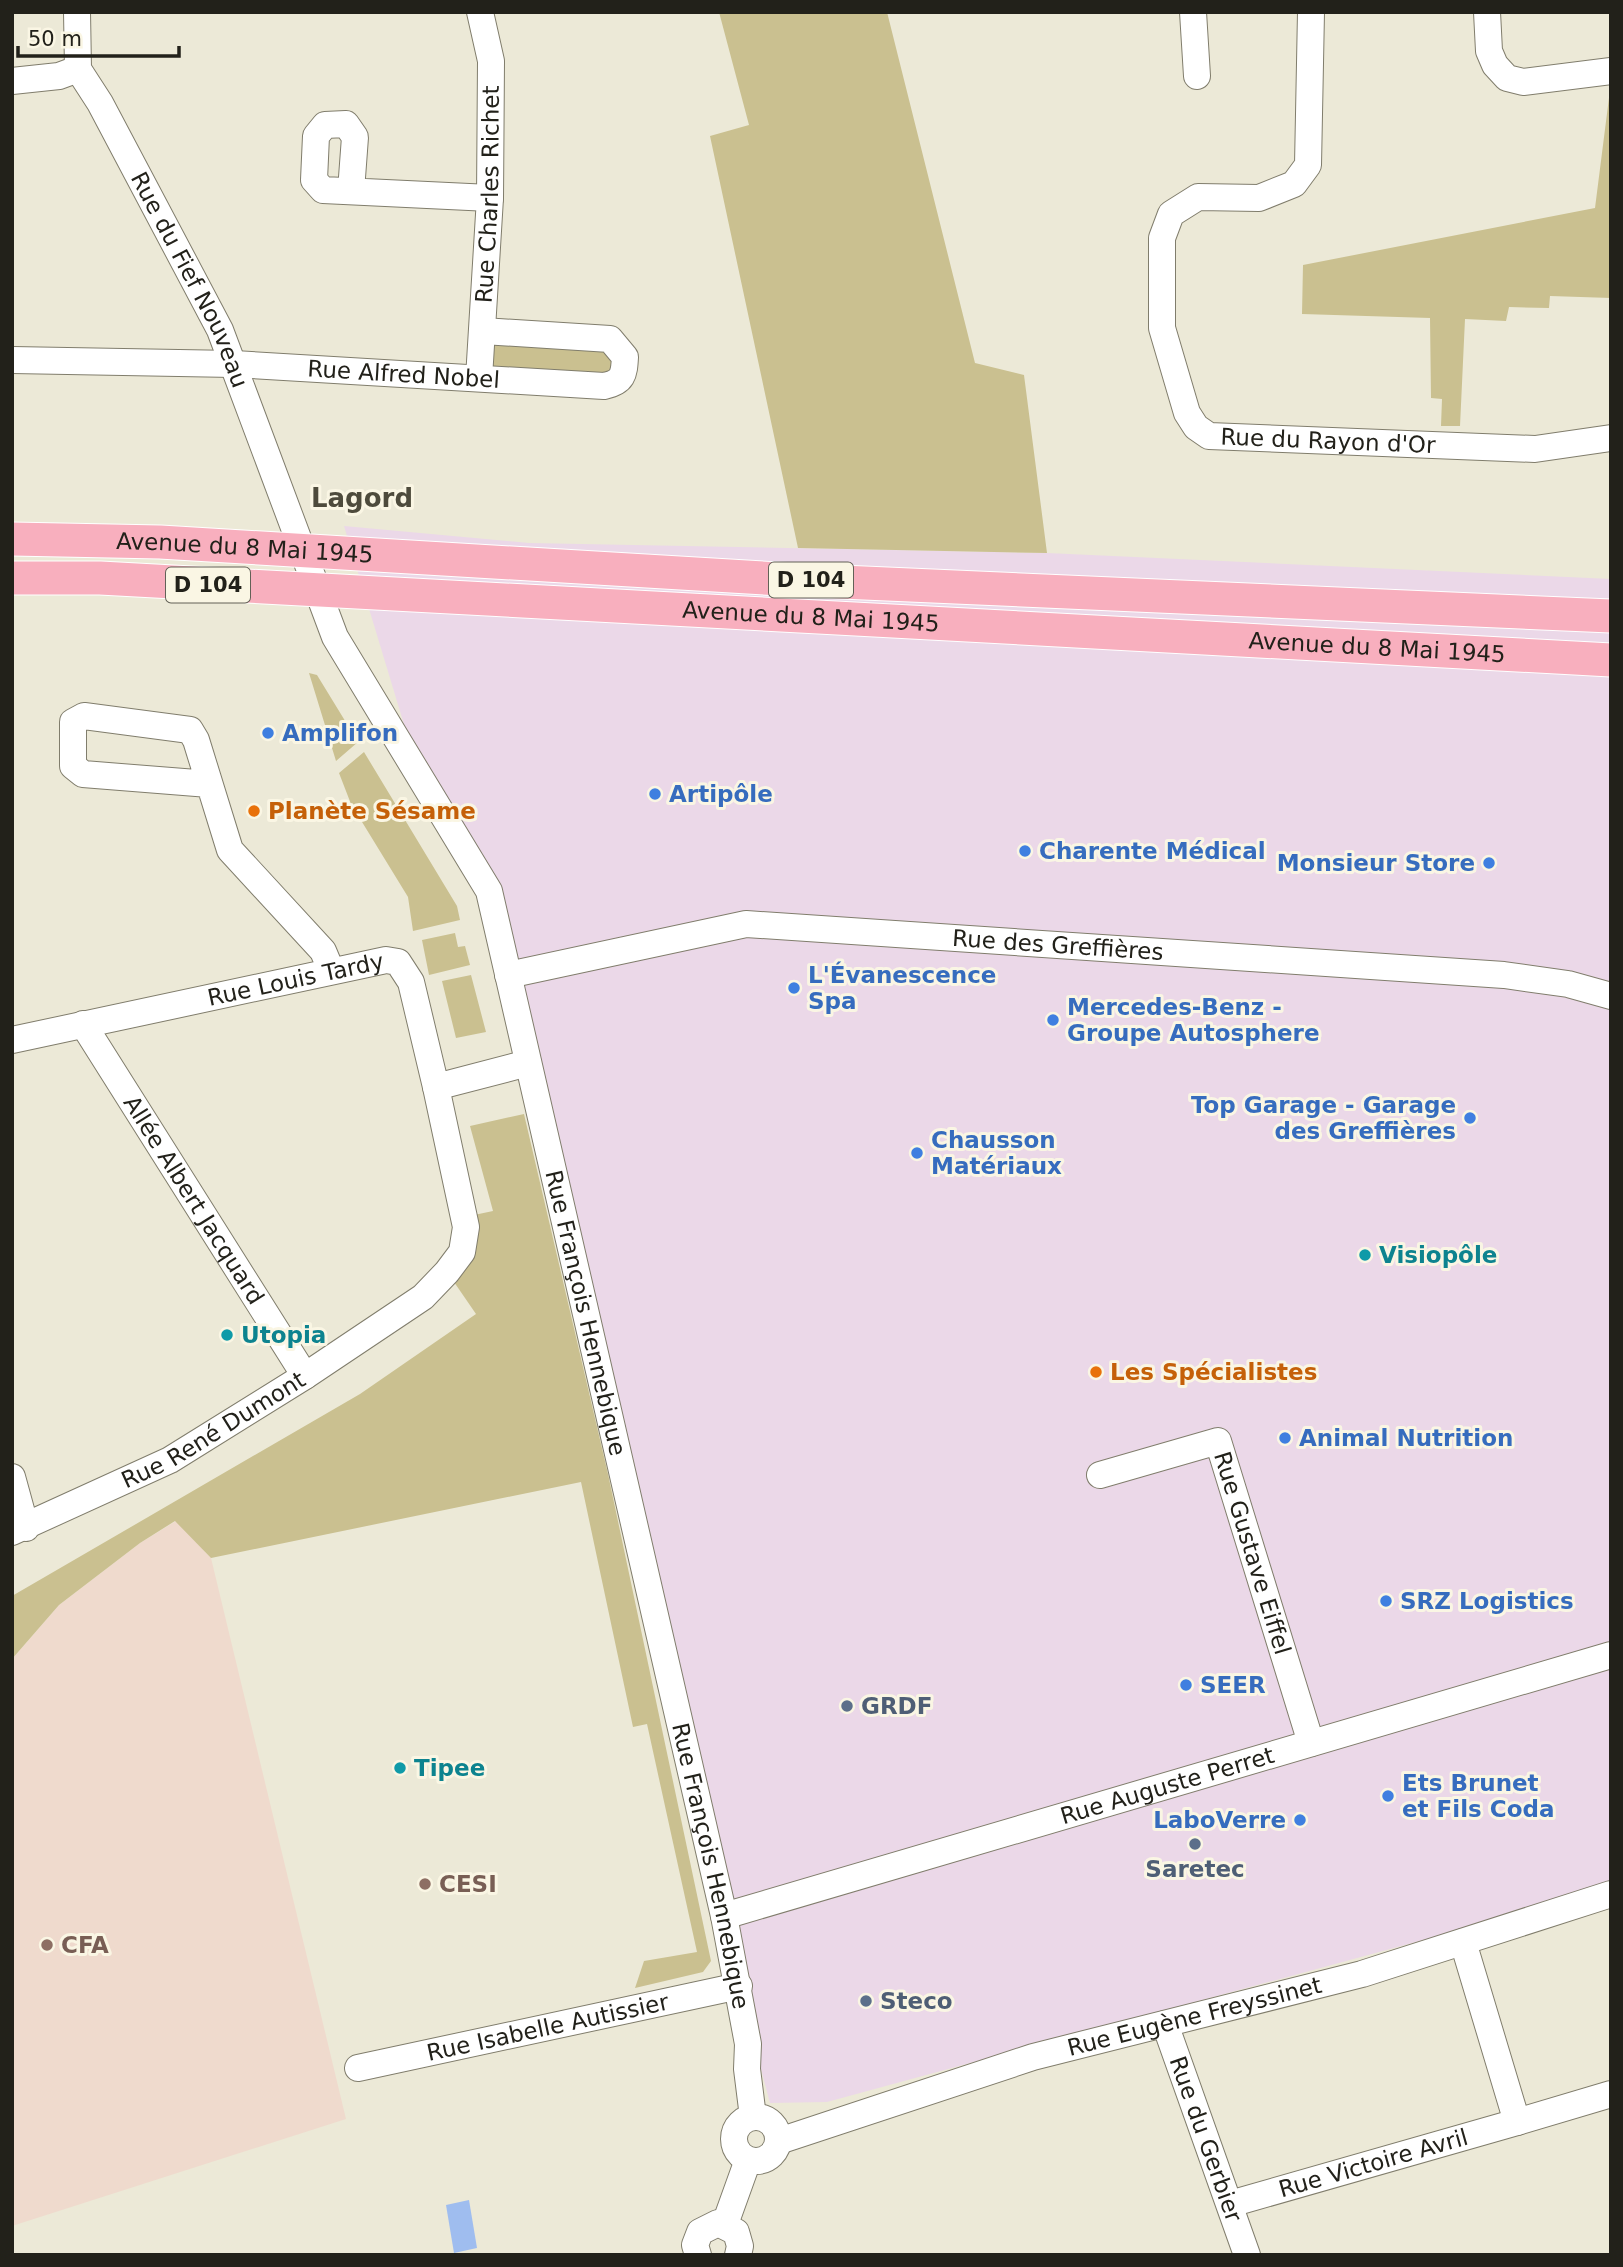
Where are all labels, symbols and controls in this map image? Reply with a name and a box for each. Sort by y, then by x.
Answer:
scale bar [18,14,178,58]
text: 50 m [28,27,82,51]
street label: Rue Charles Richet [471,85,504,304]
street label: Rue du Fief Nouveau [126,167,253,391]
street label: Rue Alfred Nobel [307,355,501,393]
street label: Rue du Rayon d'Or [1220,423,1437,458]
district label: Lagord [311,483,413,513]
street label: Avenue du 8 Mai 1945 [116,528,374,568]
road number: D 104 [769,562,853,598]
road number: D 104 [166,568,250,602]
street label: Avenue du 8 Mai 1945 [682,597,940,637]
street label: Avenue du 8 Mai 1945 [1248,627,1506,667]
place label: Amplifon [282,720,398,746]
marker: Amplifon [260,725,276,741]
place label: Artipôle [669,781,773,807]
marker: Artipôle [647,786,663,802]
place label: Planète Sésame [268,798,476,824]
marker: Planète Sésame [246,803,262,819]
place label: Charente Médical [1039,838,1266,864]
marker: Charente Médical [1017,843,1033,859]
place label: Monsieur Store [1277,850,1475,876]
marker: Monsieur Store [1481,855,1497,871]
street label: Rue des Greffières [952,925,1164,965]
street label: Rue Louis Tardy [205,948,386,1011]
place label: L'Évanescence Spa [808,961,996,1014]
marker: L'Évanescence Spa [786,980,802,996]
place label: Mercedes-Benz - Groupe Autosphere [1067,994,1320,1046]
marker: Mercedes-Benz - Groupe Autosphere [1045,1012,1061,1028]
street label: Allée Albert Jacquard [119,1091,269,1309]
place label: Top Garage - Garage des Greffières [1191,1092,1456,1144]
marker: Top Garage - Garage des Greffières [1462,1110,1478,1126]
place label: Chausson Matériaux [931,1127,1062,1179]
marker: Chausson Matériaux [909,1145,925,1161]
street label: Rue François Hennebique [540,1168,631,1458]
place label: Visiopôle [1379,1242,1497,1268]
marker: Visiopôle [1357,1247,1373,1263]
place label: Utopia [241,1322,326,1348]
marker: Utopia [219,1327,235,1343]
place label: Les Spécialistes [1110,1359,1317,1385]
marker: Les Spécialistes [1088,1364,1104,1380]
street label: Rue René Dumont [117,1366,310,1493]
place label: Animal Nutrition [1299,1425,1513,1451]
marker: Animal Nutrition [1277,1430,1293,1446]
street label: Rue Gustave Eiffel [1209,1448,1296,1658]
place label: SRZ Logistics [1400,1588,1574,1614]
marker: SRZ Logistics [1378,1593,1394,1609]
place label: SEER [1200,1672,1266,1698]
marker: SEER [1178,1677,1194,1693]
place label: GRDF [861,1693,932,1719]
marker: GRDF [839,1698,855,1714]
street label: Rue François Hennebique [667,1720,754,2011]
street label: Rue Auguste Perret [1057,1742,1277,1829]
place label: Tipee [414,1755,485,1781]
marker: Tipee [392,1760,408,1776]
place label: Ets Brunet et Fils Coda [1402,1770,1554,1822]
marker: Ets Brunet et Fils Coda [1380,1788,1396,1804]
place label: LaboVerre [1153,1807,1286,1833]
marker: LaboVerre [1292,1812,1308,1828]
marker: Saretec [1187,1836,1203,1852]
place label: Saretec [1145,1856,1245,1882]
place label: CESI [439,1871,497,1897]
marker: CESI [417,1876,433,1892]
place label: CFA [61,1932,109,1958]
marker: CFA [39,1937,55,1953]
street label: Rue Eugène Freyssinet [1065,1972,1324,2061]
street label: Rue Isabelle Autissier [424,1988,671,2066]
place label: Steco [880,1988,953,2014]
marker: Steco [858,1993,874,2009]
street label: Rue du Gerbier [1165,2053,1247,2226]
street label: Rue Victoire Avril [1276,2124,1471,2202]

